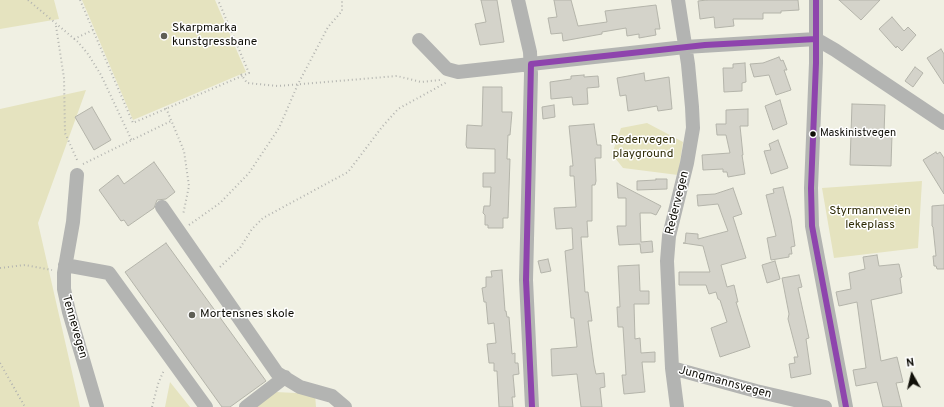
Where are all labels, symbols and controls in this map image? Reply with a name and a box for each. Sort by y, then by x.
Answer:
place label: Skarpmarka kunstgressbane [172,22,257,50]
marker: Skarpmarka kunstgressbane [159,31,169,41]
place label: Maskinistvegen [820,127,896,141]
marker: Maskinistvegen [808,129,818,139]
park label: Redervegen playground [610,134,676,162]
street label: Redervegen [663,170,693,236]
park label: Styrmannveien lekeplass [829,205,911,233]
street label: Tennevegen [58,294,90,360]
place label: Mortensnes skole [200,308,294,322]
marker: Mortensnes skole [187,310,197,320]
north arrow [892,355,932,395]
text: N [905,356,915,371]
street label: Jungmannsvegen [677,364,773,402]

